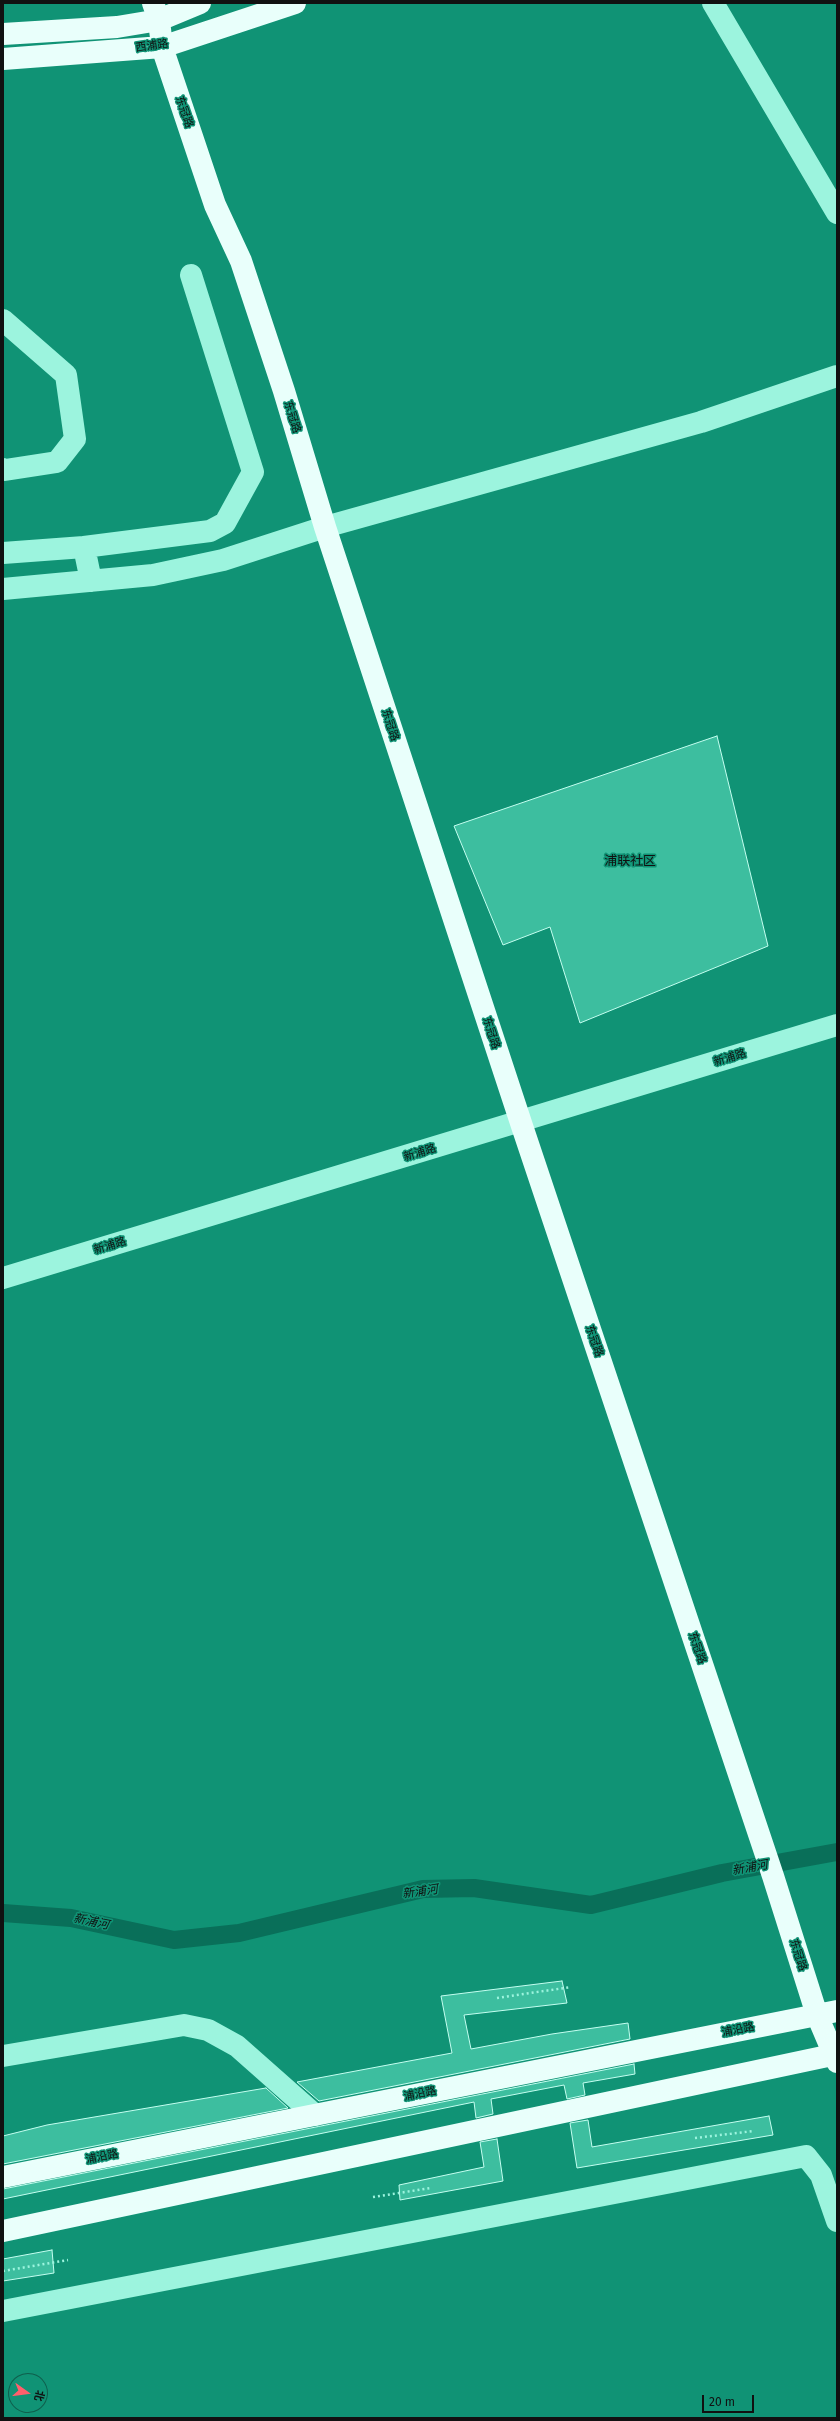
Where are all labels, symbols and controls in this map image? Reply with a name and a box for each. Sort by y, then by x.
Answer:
street label: 西浦路 [135,37,169,55]
street label: 东冠路 [172,94,196,130]
street label: 东冠路 [281,399,303,435]
street label: 东冠路 [379,707,401,743]
district label: 浦联社区 [604,853,656,869]
street label: 东冠路 [480,1015,502,1051]
street label: 新浦路 [712,1047,748,1069]
street label: 新浦路 [402,1142,438,1164]
street label: 新浦路 [92,1235,128,1257]
street label: 东冠路 [582,1323,606,1359]
street label: 东冠路 [685,1630,709,1666]
water label: 新浦河 [731,1858,769,1878]
water label: 新浦河 [401,1882,439,1902]
water label: 新浦河 [72,1911,110,1933]
street label: 东冠路 [787,1937,809,1973]
street label: 浦沿路 [721,2020,755,2040]
street label: 浦沿路 [403,2084,437,2104]
street label: 浦沿路 [85,2147,119,2167]
north arrow [8,2373,48,2413]
scale bar [704,2387,756,2413]
text: 北 [32,2389,47,2403]
text: 20 m [709,2395,735,2409]

